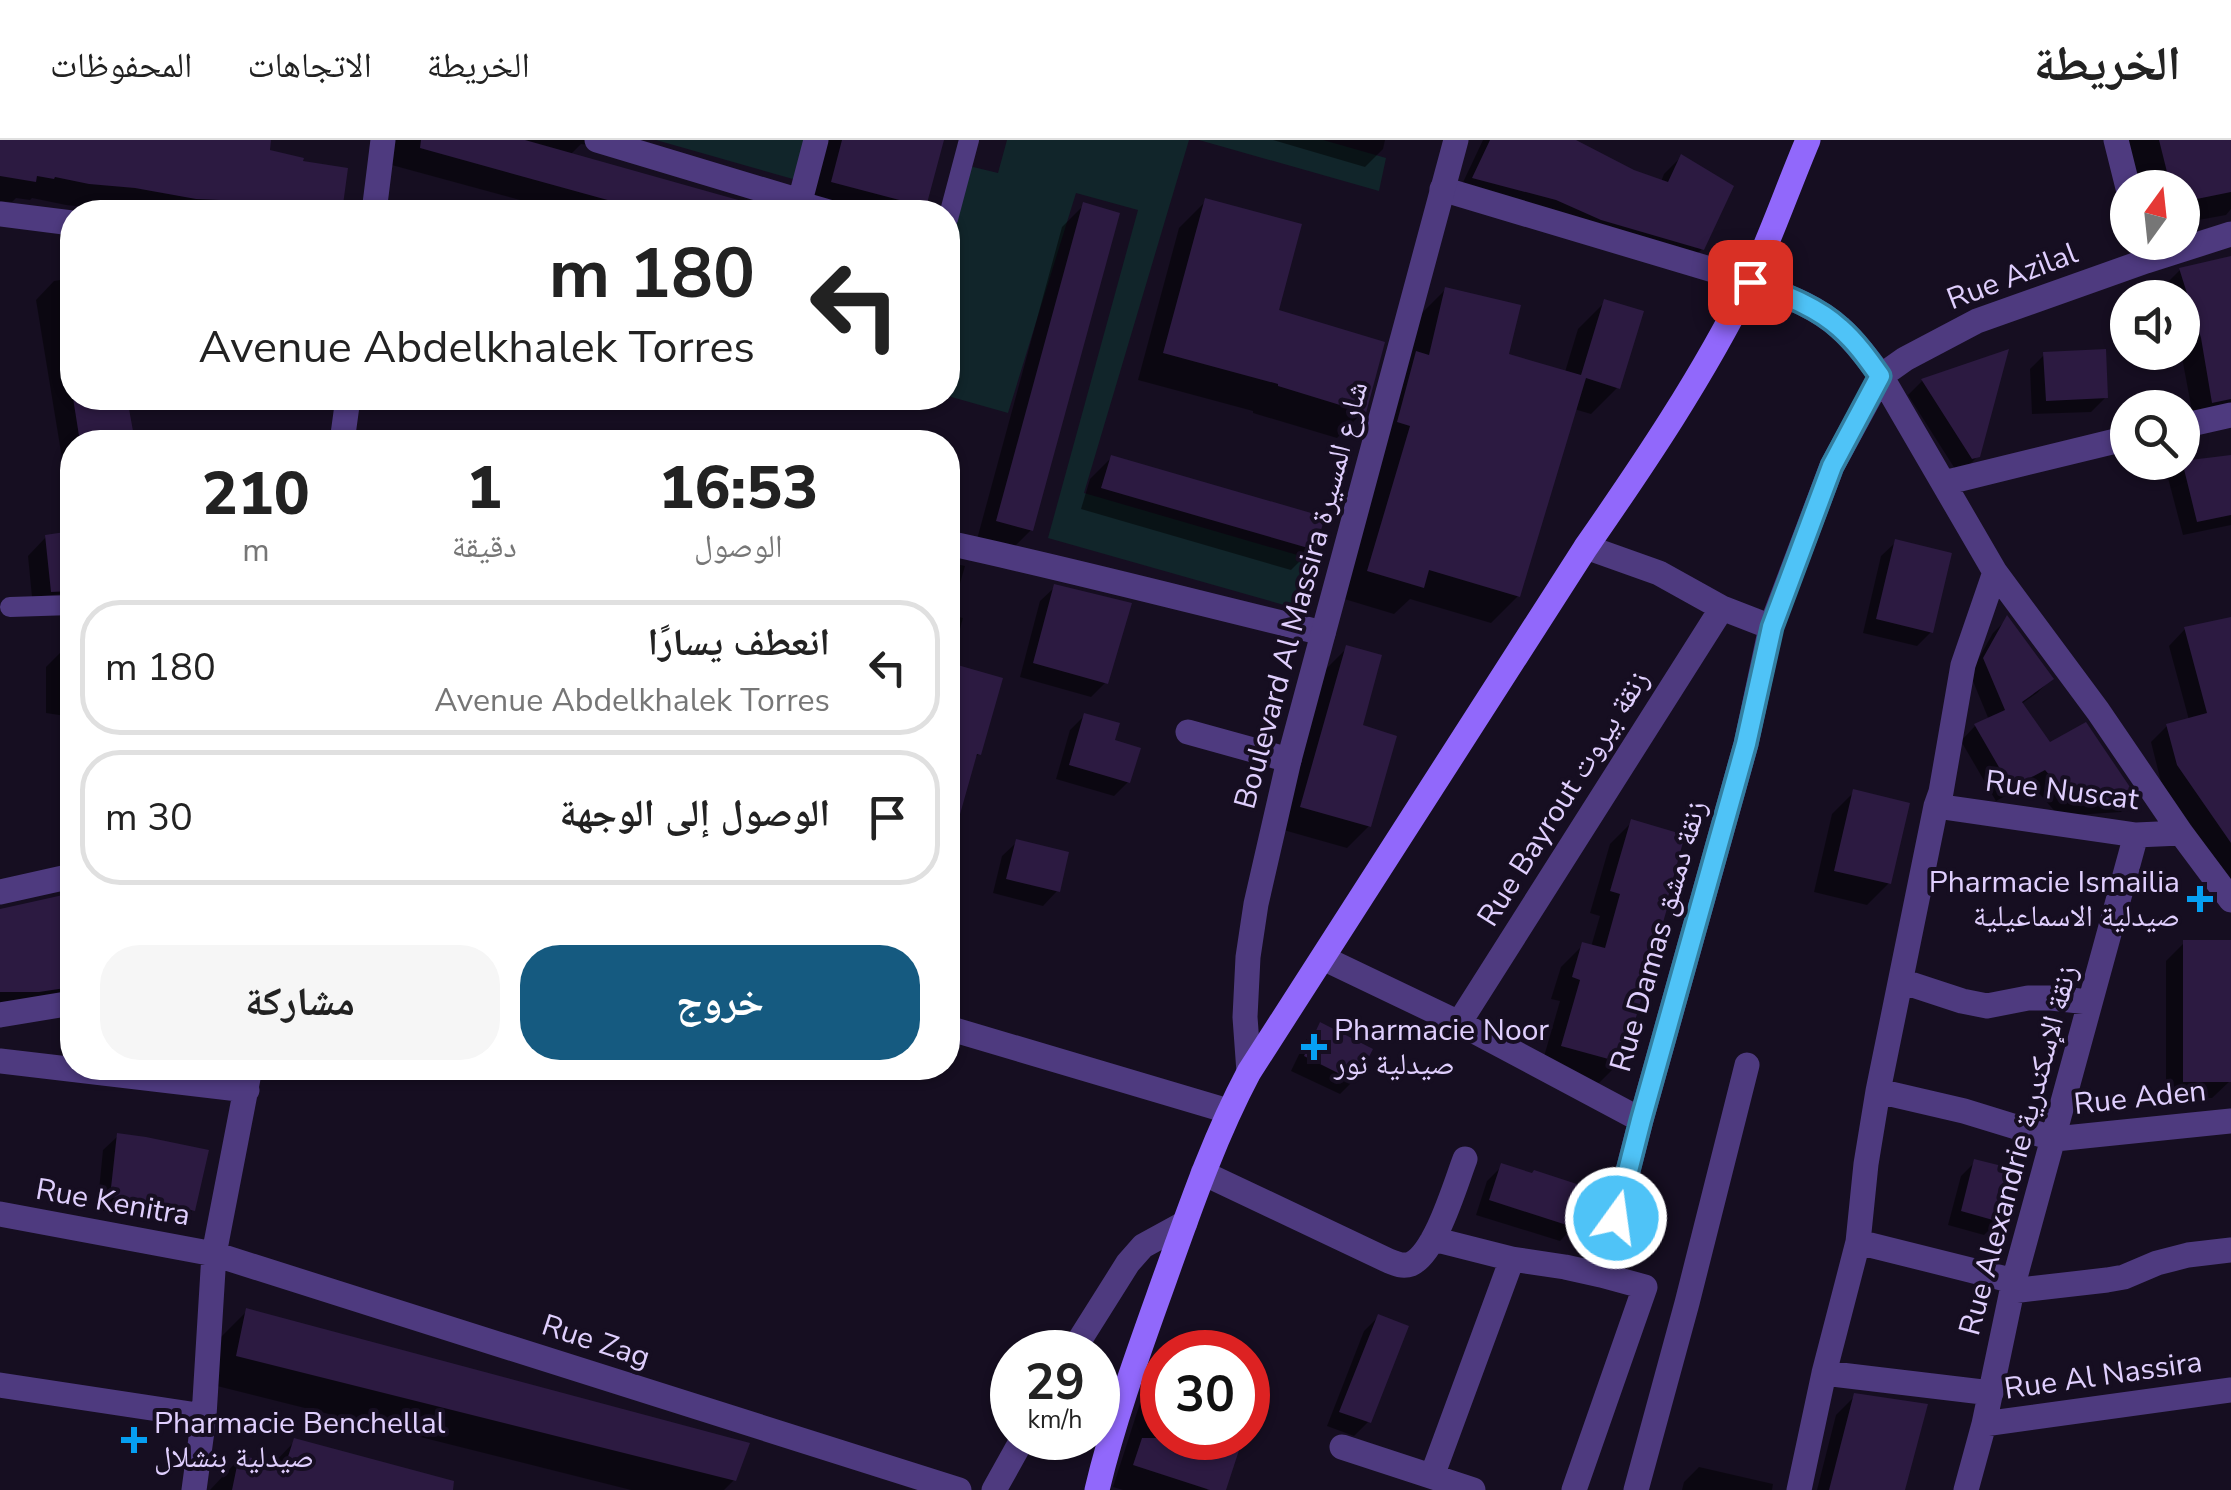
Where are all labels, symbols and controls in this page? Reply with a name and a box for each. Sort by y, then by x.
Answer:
text: الخريطة [2034,31,2181,97]
text: المحفوظات [50,42,192,89]
text: الاتجاهات [247,42,372,89]
text: الخريطة [427,42,530,89]
north arrow [2110,170,2200,260]
map controls [2110,170,2200,480]
text: 180 m [549,226,755,322]
street label: Rue Azilal [1941,233,2084,320]
icon: left [790,240,920,370]
pin [1708,240,1793,325]
icon: arrive [1723,255,1778,310]
button: sound [2110,280,2200,370]
text: Avenue Abdelkhalek Torres [199,317,755,378]
street label: Boulevard Al Massira شارع المسيرة [1225,377,1378,813]
button: search [2110,390,2200,480]
text: 1 [466,447,502,529]
text: 16:53 [659,447,818,529]
text: 210 [202,453,310,535]
text: دقيقة [452,525,517,568]
text: الوصول [694,525,783,568]
text: m [242,529,270,572]
text: انعطف يسارًا [647,617,830,668]
icon: left [860,640,915,695]
text: 180 m [105,642,216,693]
street label: Rue Bayrout زنقة بيروت [1468,662,1659,934]
text: Avenue Abdelkhalek Torres [434,679,830,722]
street label: Rue Nuscat [1983,761,2141,820]
text: الوصول إلى الوجهة [560,788,830,839]
icon: arrive [860,790,915,845]
text: 30 m [105,792,193,843]
street label: Rue Damas زنقة دمشق [1600,796,1717,1077]
place label: Pharmacie Ismailia صيدلية الاسماعيلية [1929,862,2180,937]
marker: Pharmacie Ismailia صيدلية الاسماعيلية [2189,888,2211,910]
button: مشاركة [100,945,500,1060]
button: خروج [520,945,920,1060]
street label: Rue Alexandrie زنقة الإسكندرية [1949,960,2088,1340]
place label: Pharmacie Noor صيدلية نور [1333,1010,1549,1085]
marker: Pharmacie Noor صيدلية نور [1303,1036,1325,1058]
street label: Rue Aden [2072,1070,2208,1125]
position arrow [1564,1166,1668,1270]
street label: Rue Kenitra [33,1169,193,1236]
street label: Rue Zag [537,1305,655,1378]
speed limit sign: 30 [1140,1330,1270,1460]
street label: Rue Al Nassira [2001,1341,2205,1410]
text: 29 [1025,1348,1085,1417]
place label: Pharmacie Benchellal صيدلية بنشلال [154,1403,446,1478]
text: km/h [1027,1403,1083,1437]
marker: Pharmacie Benchellal صيدلية بنشلال [123,1429,145,1451]

